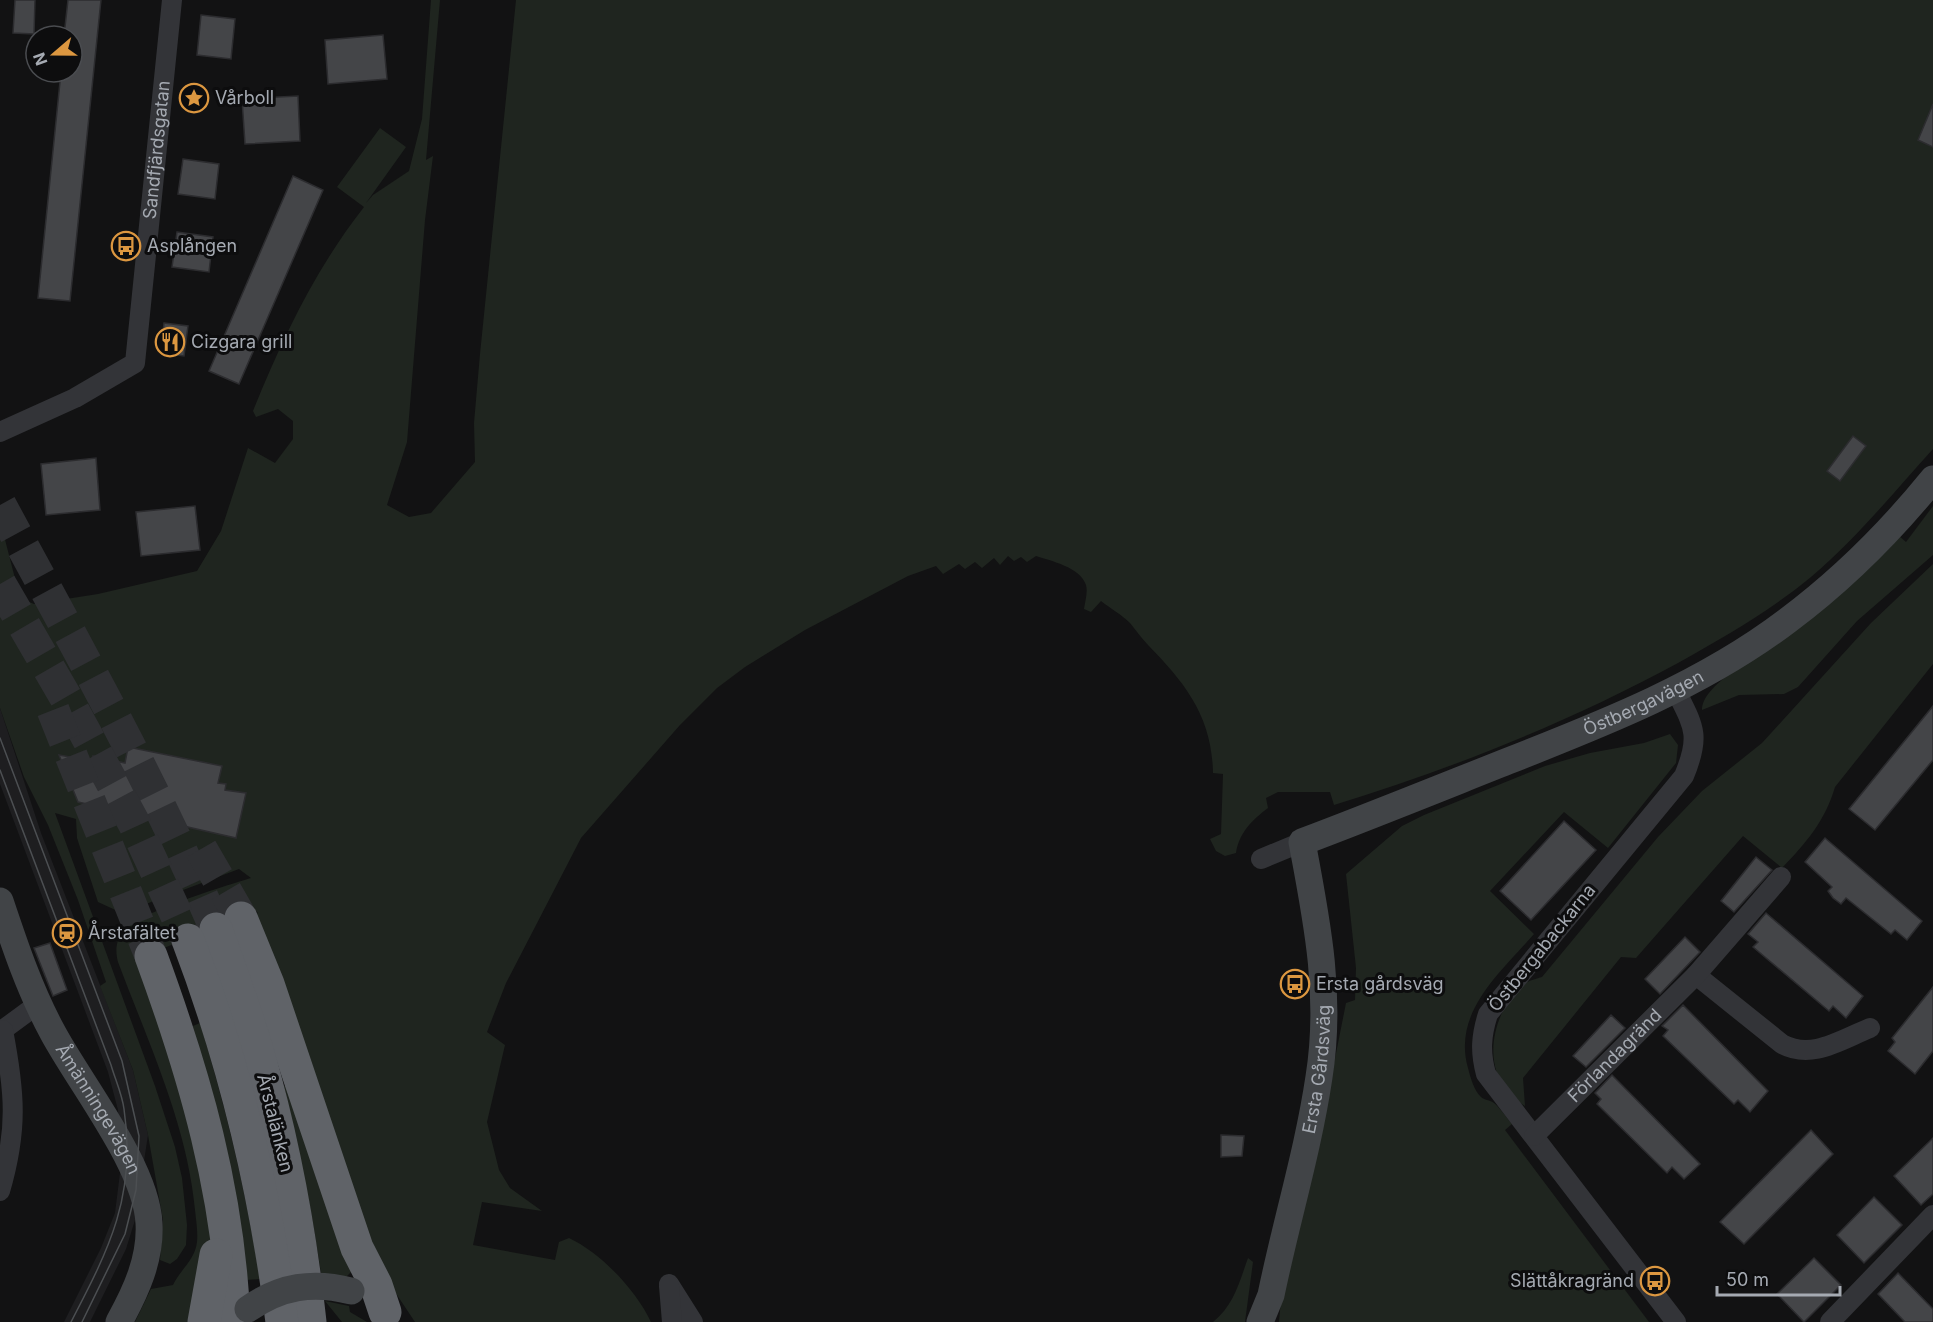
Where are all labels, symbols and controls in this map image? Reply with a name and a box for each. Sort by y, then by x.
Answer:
north arrow [24,24,84,84]
text: N [28,50,51,68]
street label: Sandfjärdsgatan [139,79,174,220]
place icon: Vårboll [178,82,210,114]
place label: Vårboll [215,87,274,108]
bus stop icon: Asplången [110,230,142,262]
place label: Asplången [147,235,237,256]
restaurant icon: Cizgara grill [154,326,186,358]
place label: Cizgara grill [191,331,292,352]
street label: Östbergavägen [1580,666,1707,740]
street label: Östbergabackarna [1483,879,1599,1016]
station icon: Årstafältet [51,917,83,949]
place label: Årstafältet [88,920,176,943]
bus stop icon: Ersta gårdsväg [1279,968,1311,1000]
place label: Ersta gårdsväg [1316,973,1444,994]
street label: Förlandagränd [1563,1004,1666,1106]
street label: Ersta Gårdsväg [1298,1005,1334,1136]
street label: Åmänningevägen [52,1039,145,1177]
street label: Årstalänken [253,1071,300,1174]
scale bar [1717,1259,1840,1297]
bus stop icon: Slättåkragränd [1639,1265,1671,1297]
text: 50 m [1726,1269,1769,1290]
place label: Slättåkragränd [1510,1270,1634,1291]

